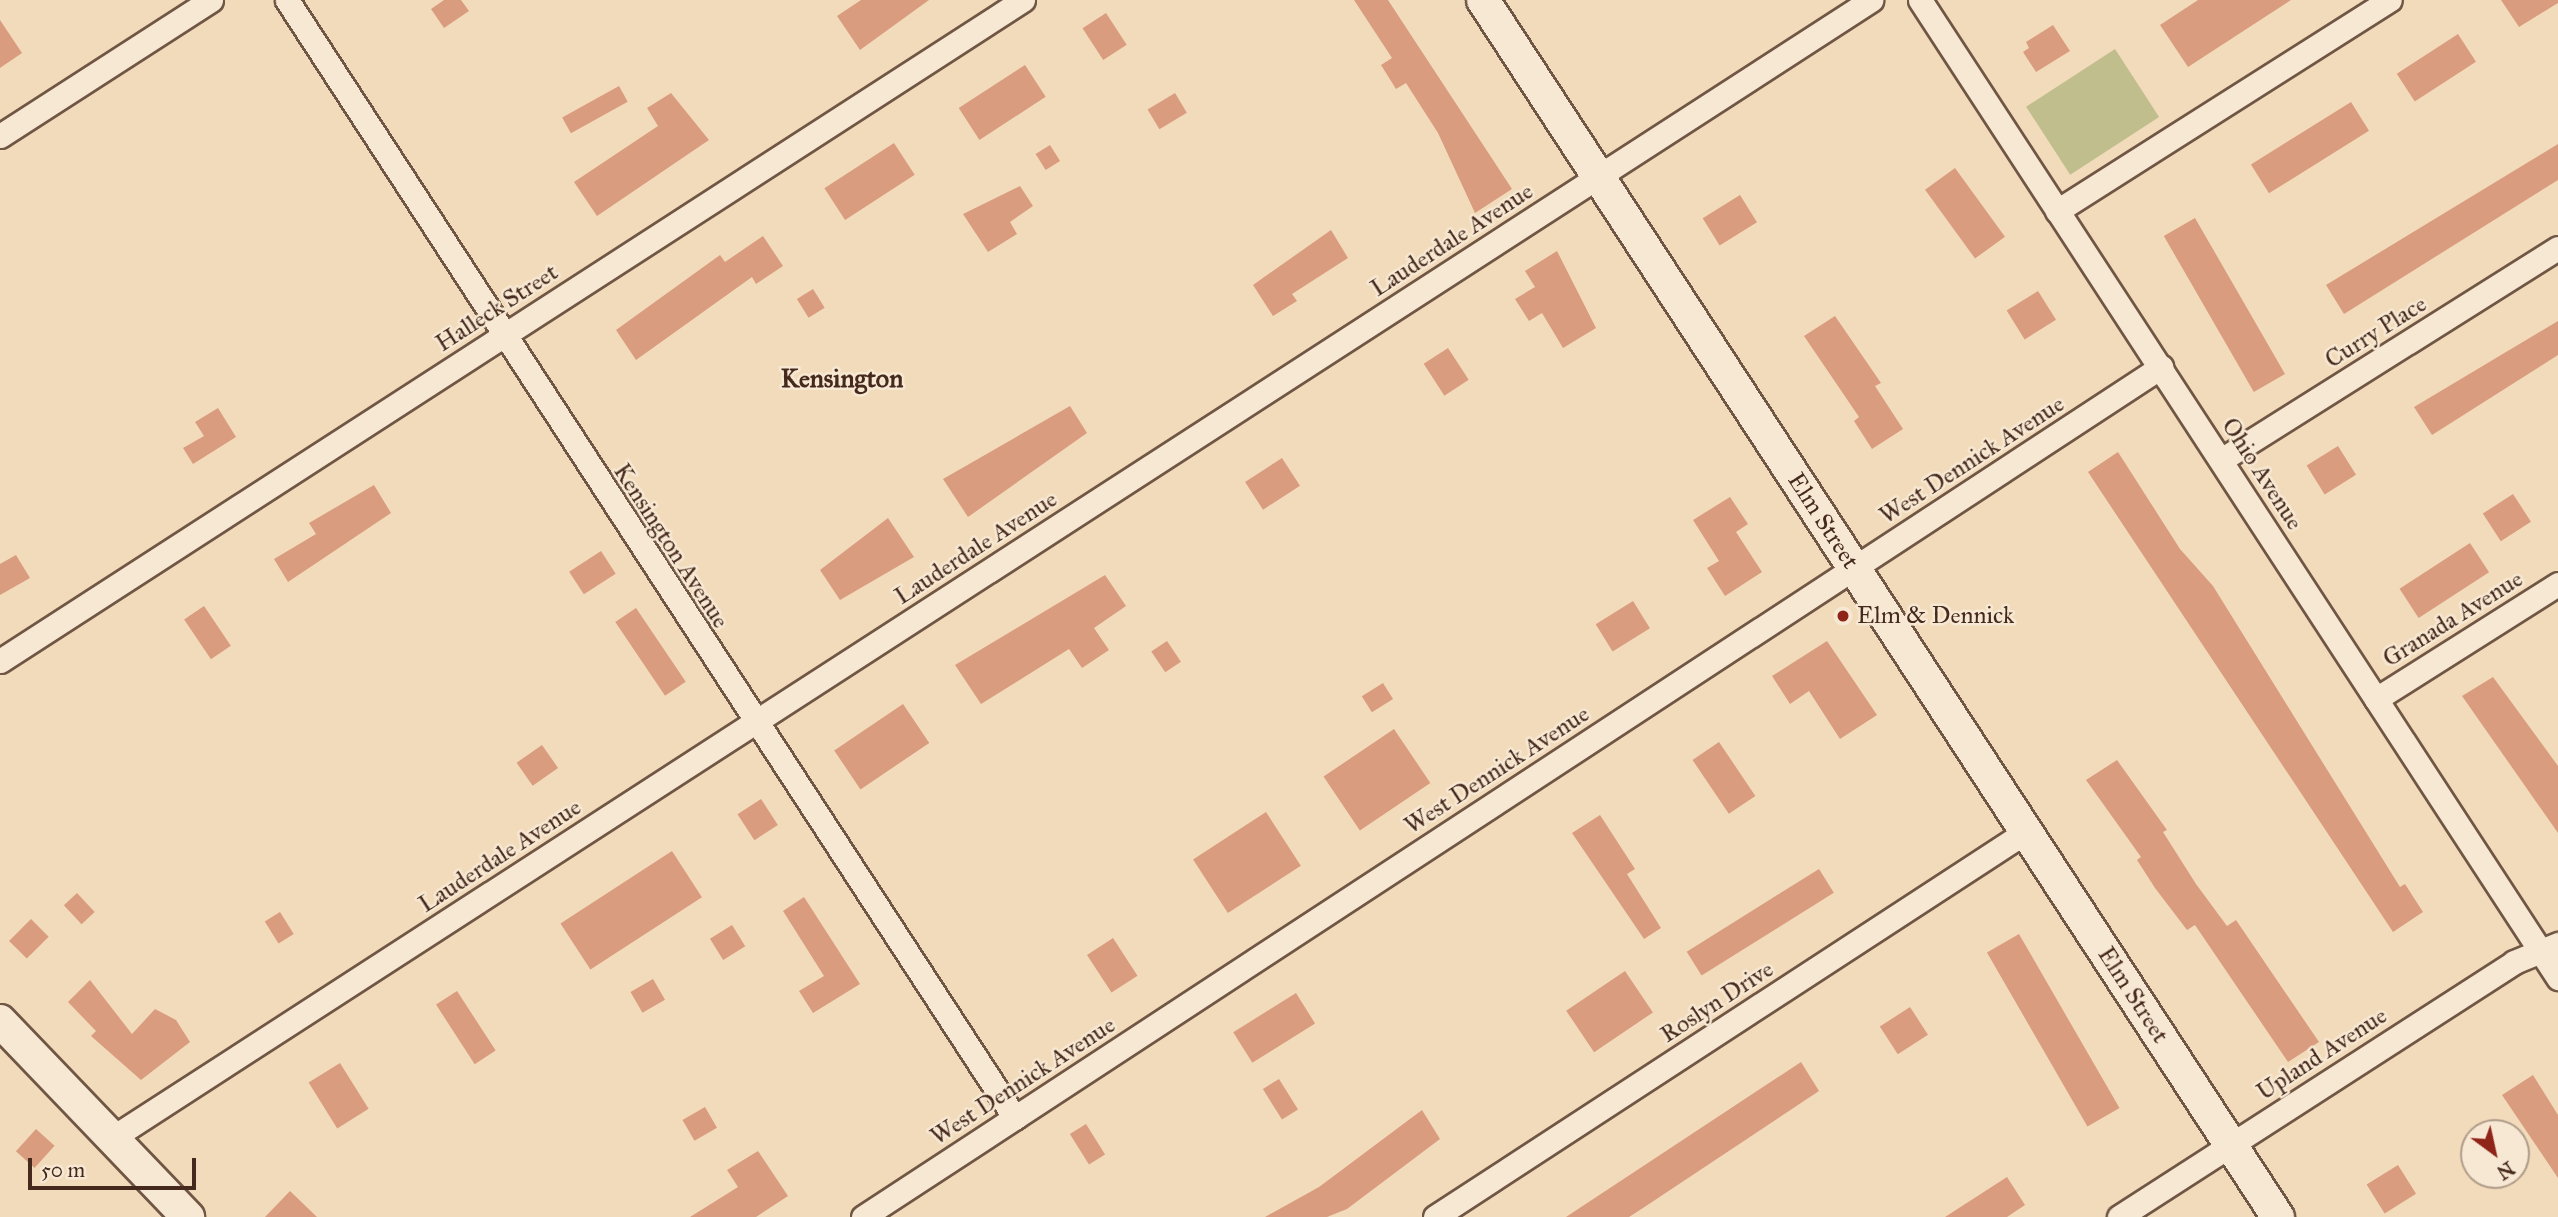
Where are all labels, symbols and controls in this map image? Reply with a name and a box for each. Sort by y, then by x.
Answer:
street label: Lauderdale Avenue [1366,177,1538,303]
street label: Halleck Street [431,258,563,358]
street label: Curry Place [2320,290,2432,374]
district label: Kensington [781,363,903,395]
street label: West Dennick Avenue [1874,390,2070,530]
street label: Ohio Avenue [2215,413,2309,535]
street label: Kensington Avenue [607,458,735,634]
street label: Elm Street [1781,468,1865,574]
street label: Lauderdale Avenue [890,485,1062,611]
street label: Granada Avenue [2378,565,2528,673]
place label: Elm & Dennick [1857,602,2014,630]
marker: Elm & Dennick [1835,608,1851,624]
street label: West Dennick Avenue [1399,700,1595,840]
street label: Lauderdale Avenue [414,793,586,919]
street label: Elm Street [2091,942,2175,1048]
street label: Roslyn Drive [1655,955,1779,1049]
street label: Upland Avenue [2252,1001,2392,1107]
street label: West Dennick Avenue [925,1011,1121,1151]
north arrow [2460,1119,2530,1189]
scale bar [32,1144,200,1188]
text: N [2493,1156,2519,1184]
text: 50 m [41,1157,85,1183]

